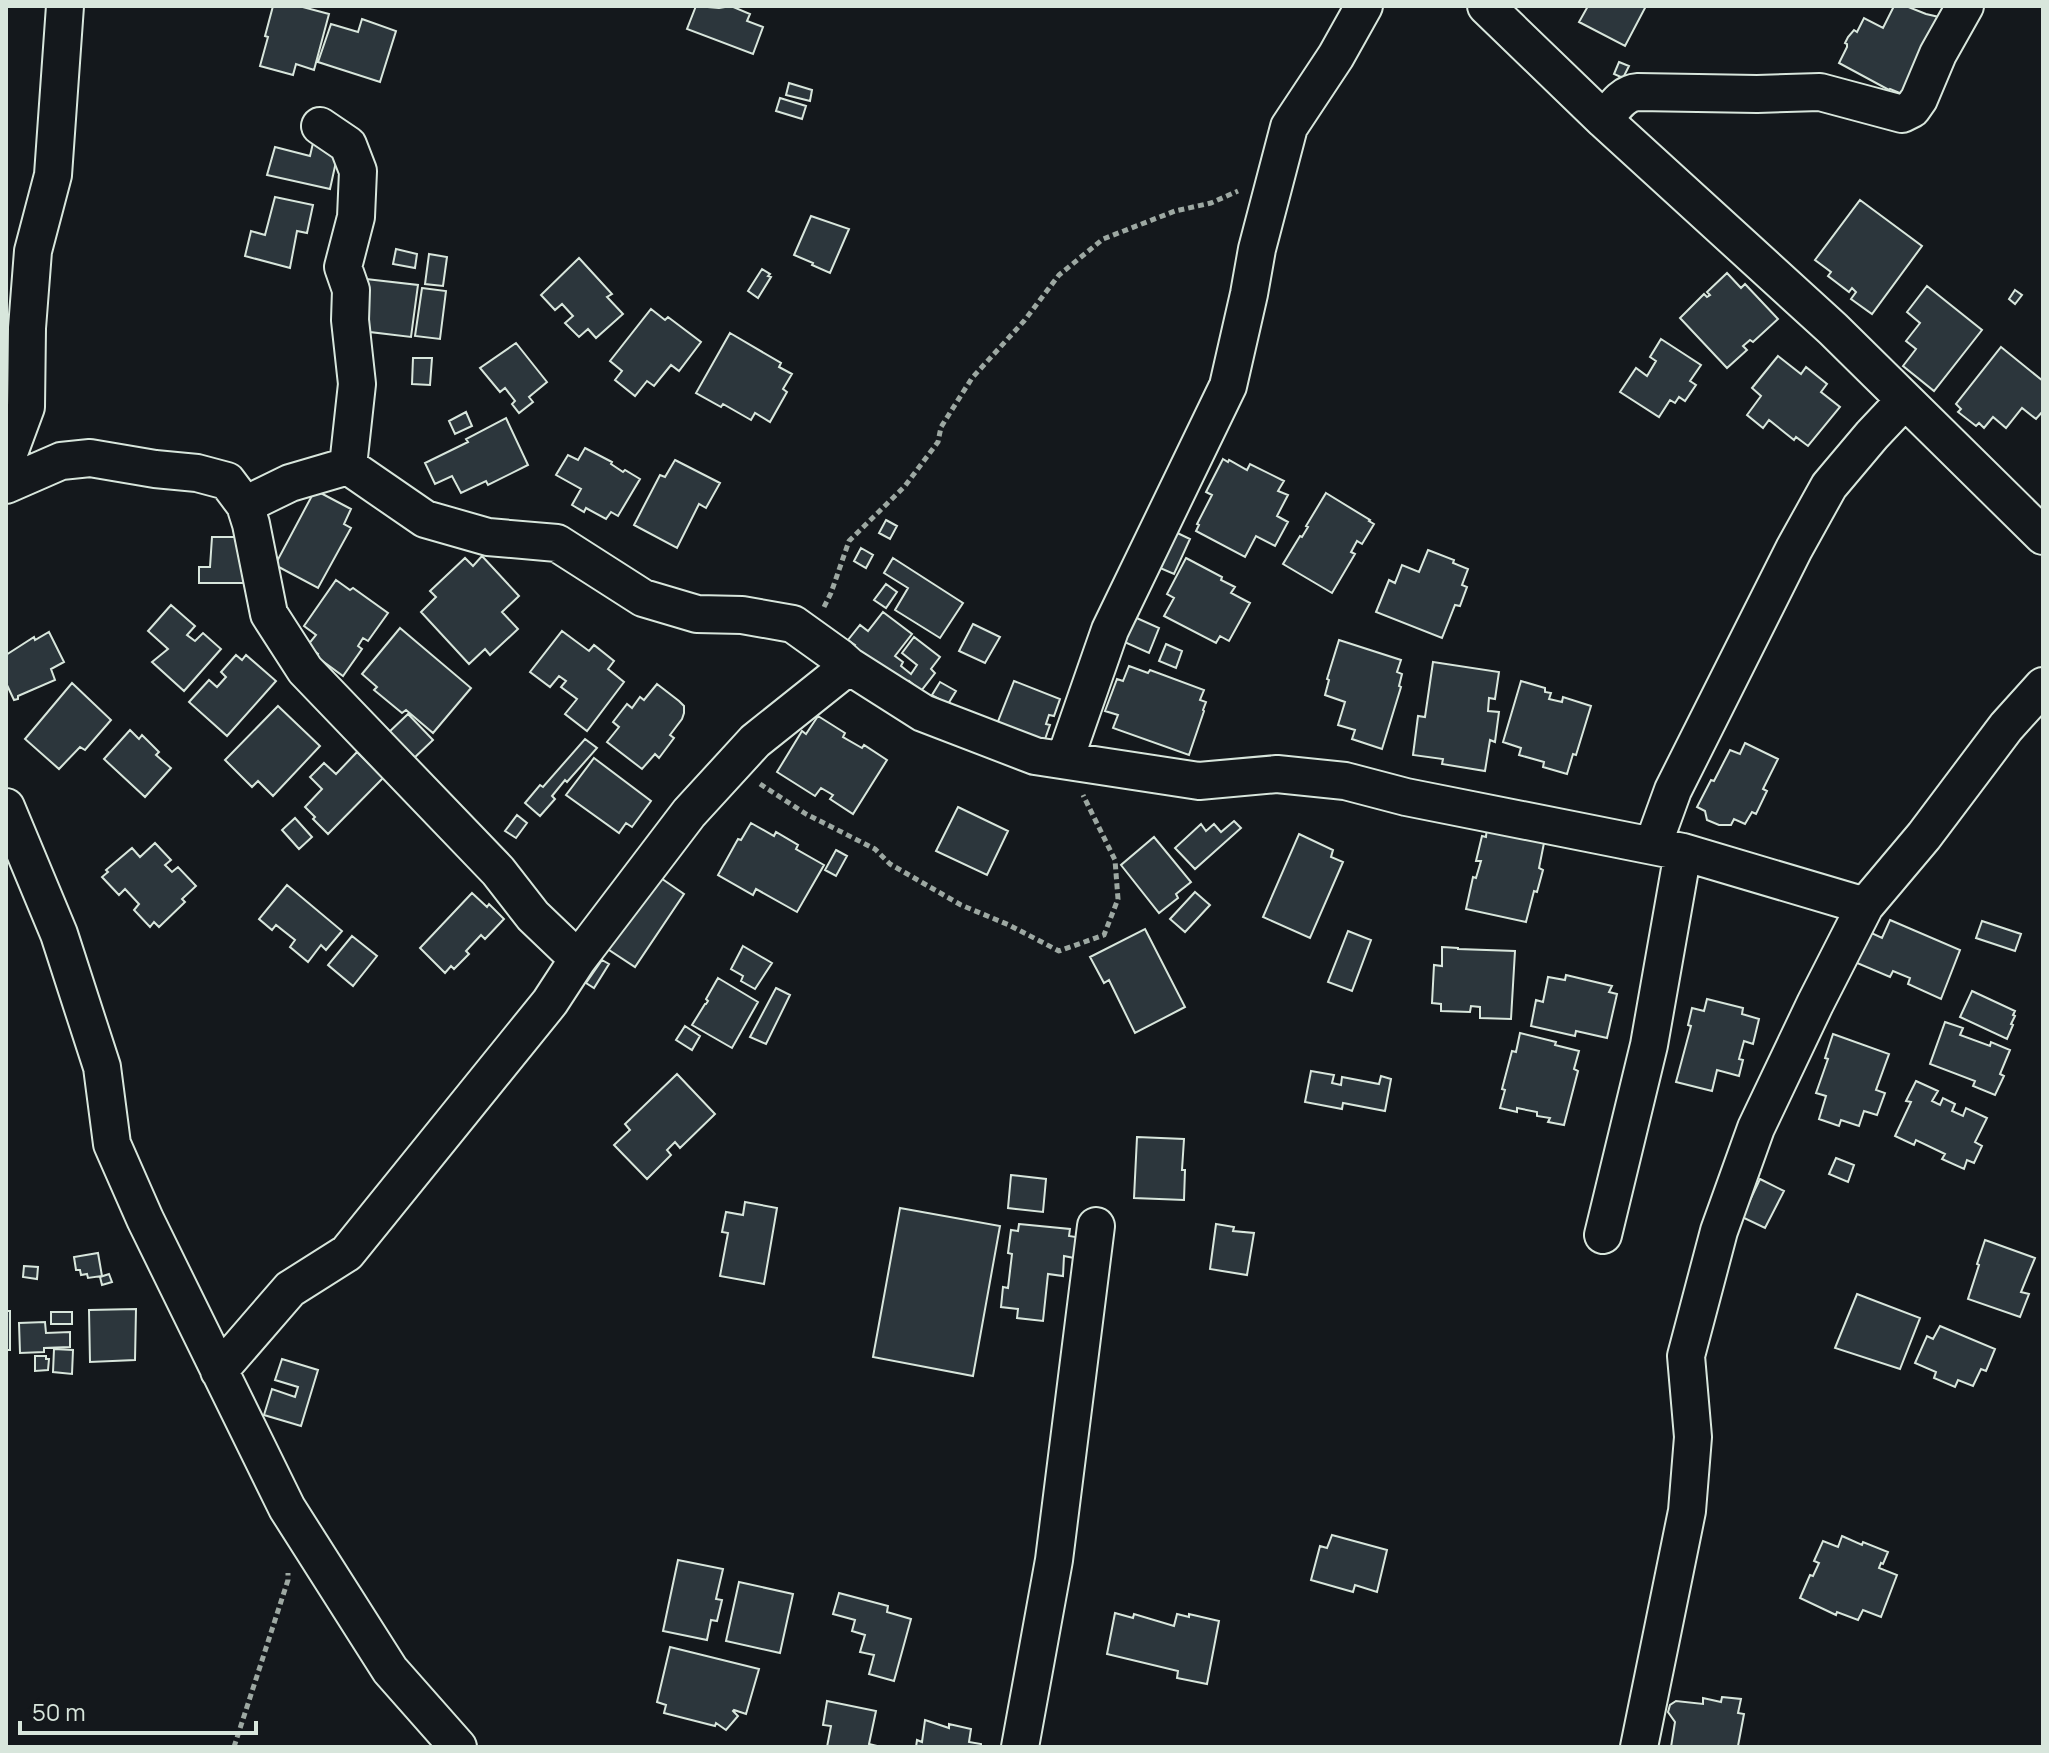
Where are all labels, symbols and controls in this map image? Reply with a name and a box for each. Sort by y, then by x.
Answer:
scale bar [20,1685,256,1735]
text: 50 m [32,1695,86,1728]

